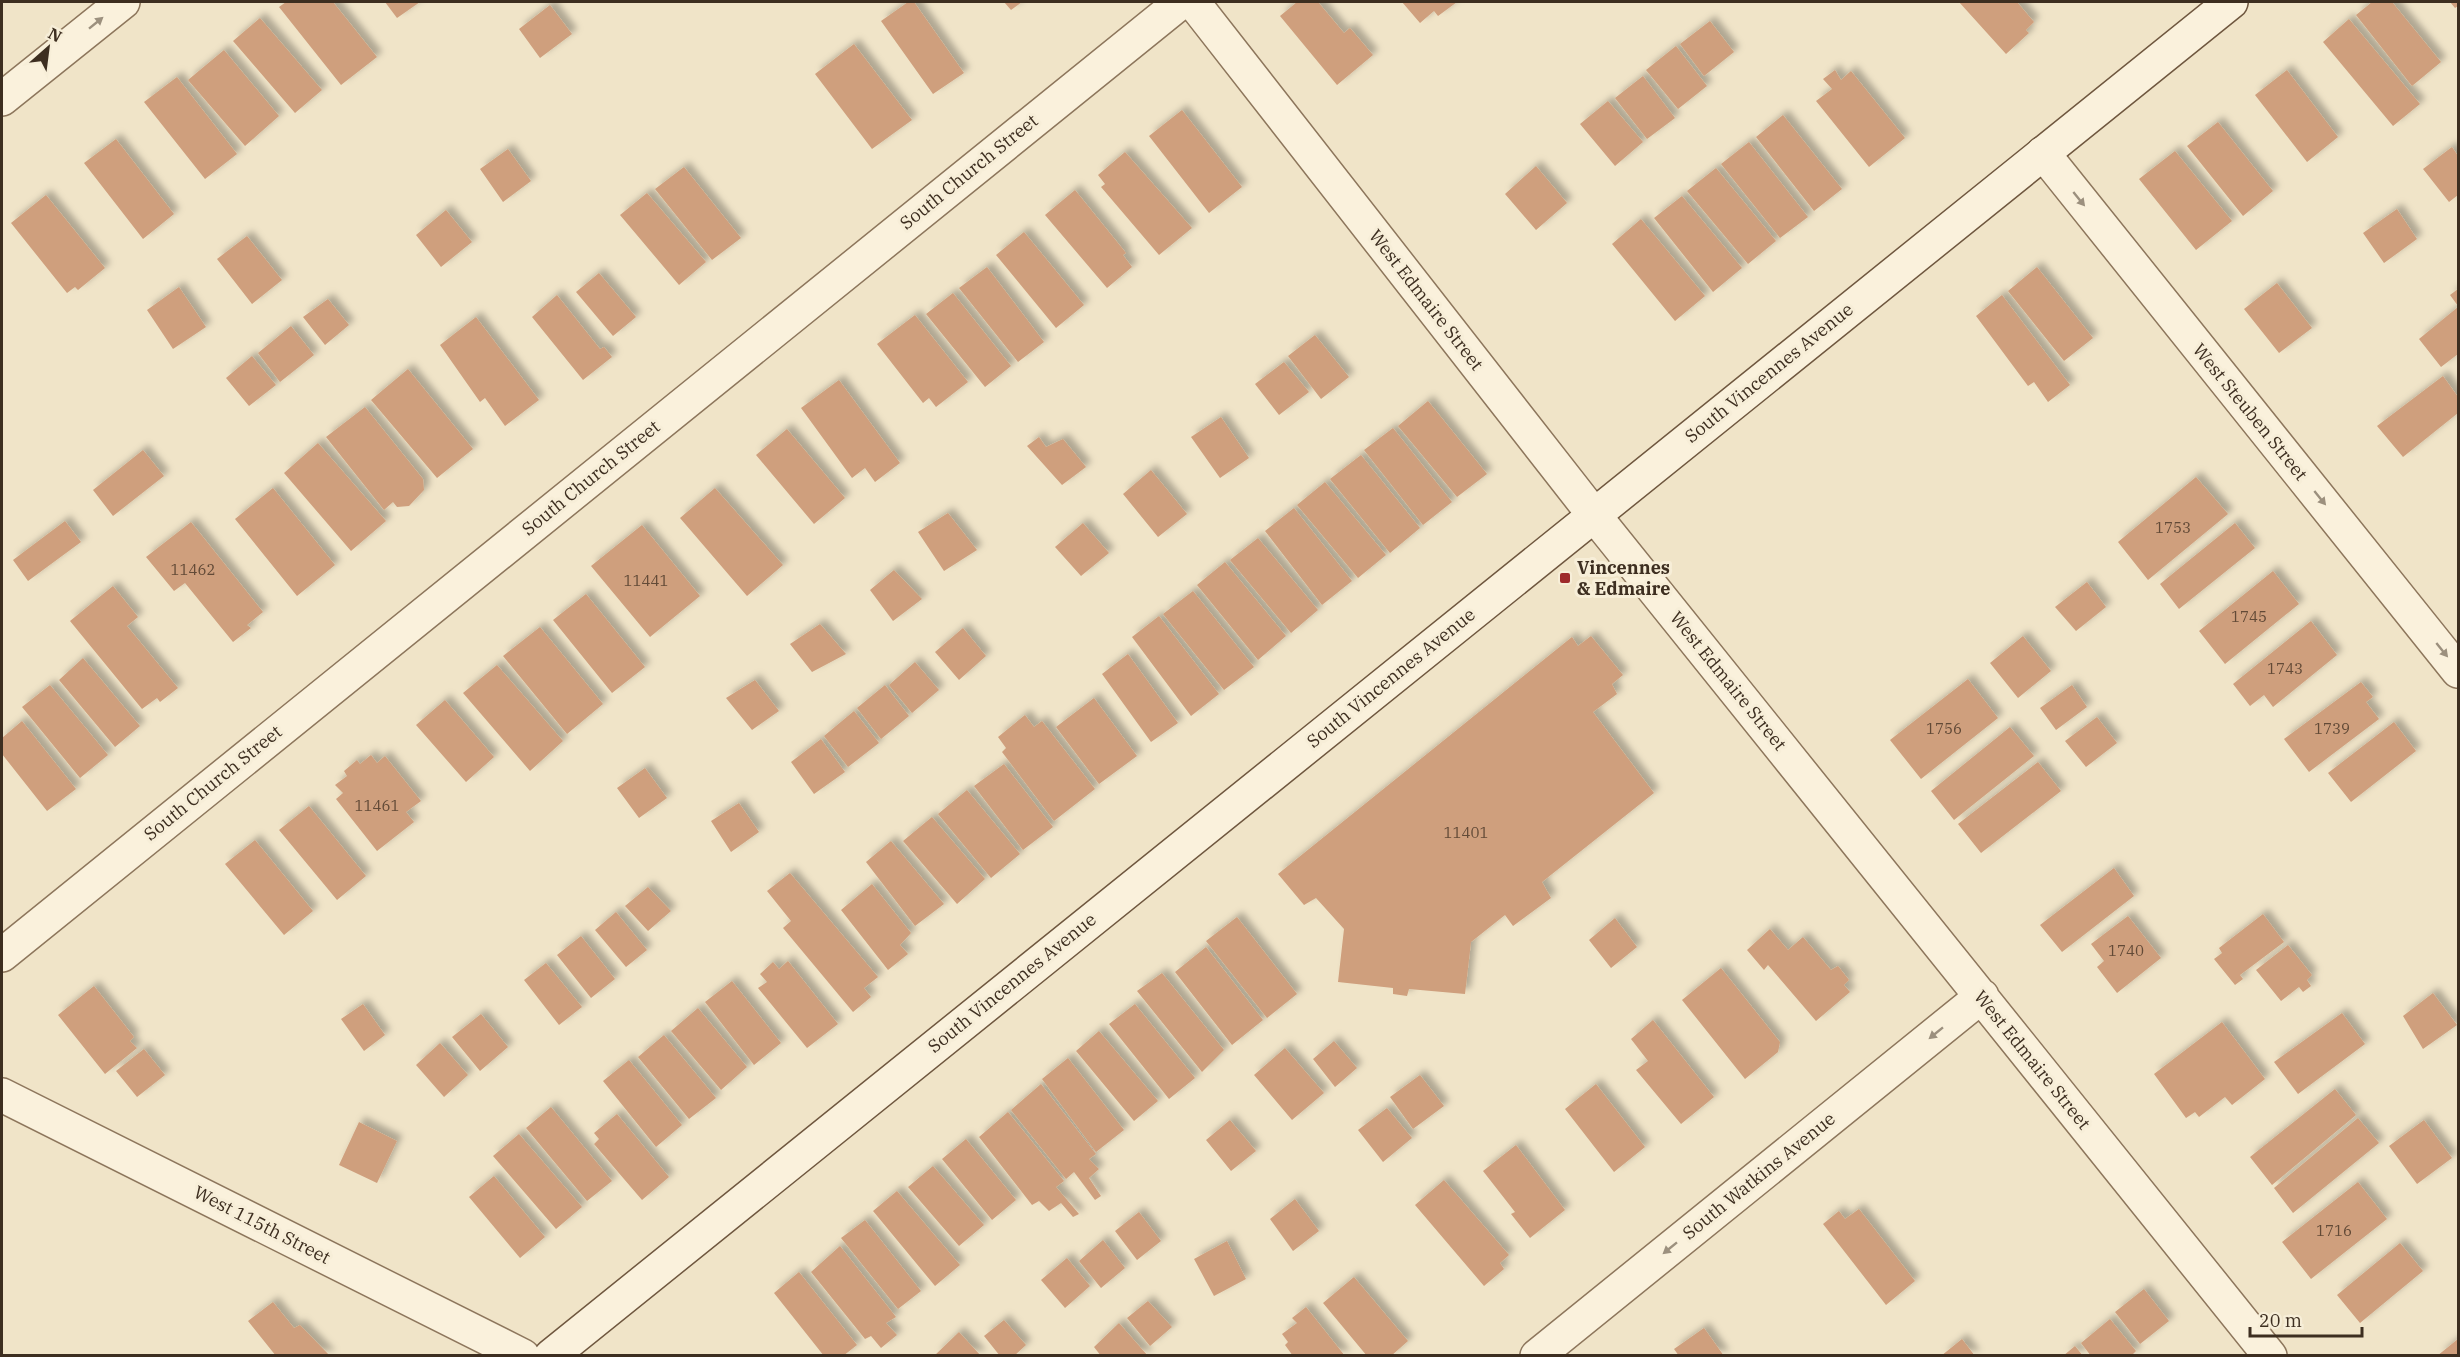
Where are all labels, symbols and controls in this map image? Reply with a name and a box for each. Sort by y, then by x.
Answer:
one-way arrow [88,17,104,30]
north arrow [18,18,78,78]
text: N [45,23,65,47]
street label: South Church Street [895,109,1042,234]
one-way arrow [2073,191,2086,207]
street label: West Edmaire Street [1364,225,1489,375]
street label: South Vincennes Avenue [1680,298,1858,448]
street label: West Steuben Street [2188,338,2313,485]
street label: South Church Street [517,415,664,540]
one-way arrow [2313,491,2325,506]
house number: 1753 [2155,518,2191,537]
place label: Vincennes & Edmaire [1577,556,1671,600]
house number: 11462 [170,560,216,579]
house number: 11441 [623,571,669,590]
marker: Vincennes & Edmaire [1558,571,1572,585]
street label: South Vincennes Avenue [1302,603,1480,753]
street label: West Edmaire Street [1665,606,1792,755]
house number: 1745 [2231,607,2267,626]
one-way arrow [2435,643,2447,658]
house number: 1743 [2267,659,2303,678]
house number: 1756 [1926,719,1962,738]
house number: 1739 [2314,719,2350,738]
street label: South Church Street [139,720,286,845]
house number: 11461 [354,796,400,815]
house number: 11401 [1443,823,1489,842]
street label: South Vincennes Avenue [923,908,1101,1058]
house number: 1740 [2108,941,2144,960]
street label: West Edmaire Street [1969,985,2096,1134]
one-way arrow [1929,1026,1944,1039]
street label: South Watkins Avenue [1678,1107,1840,1244]
street label: West 115th Street [190,1180,334,1269]
house number: 1716 [2316,1221,2352,1240]
one-way arrow [1662,1241,1678,1254]
scale bar [2250,1300,2362,1338]
text: 20 m [2259,1309,2302,1332]

